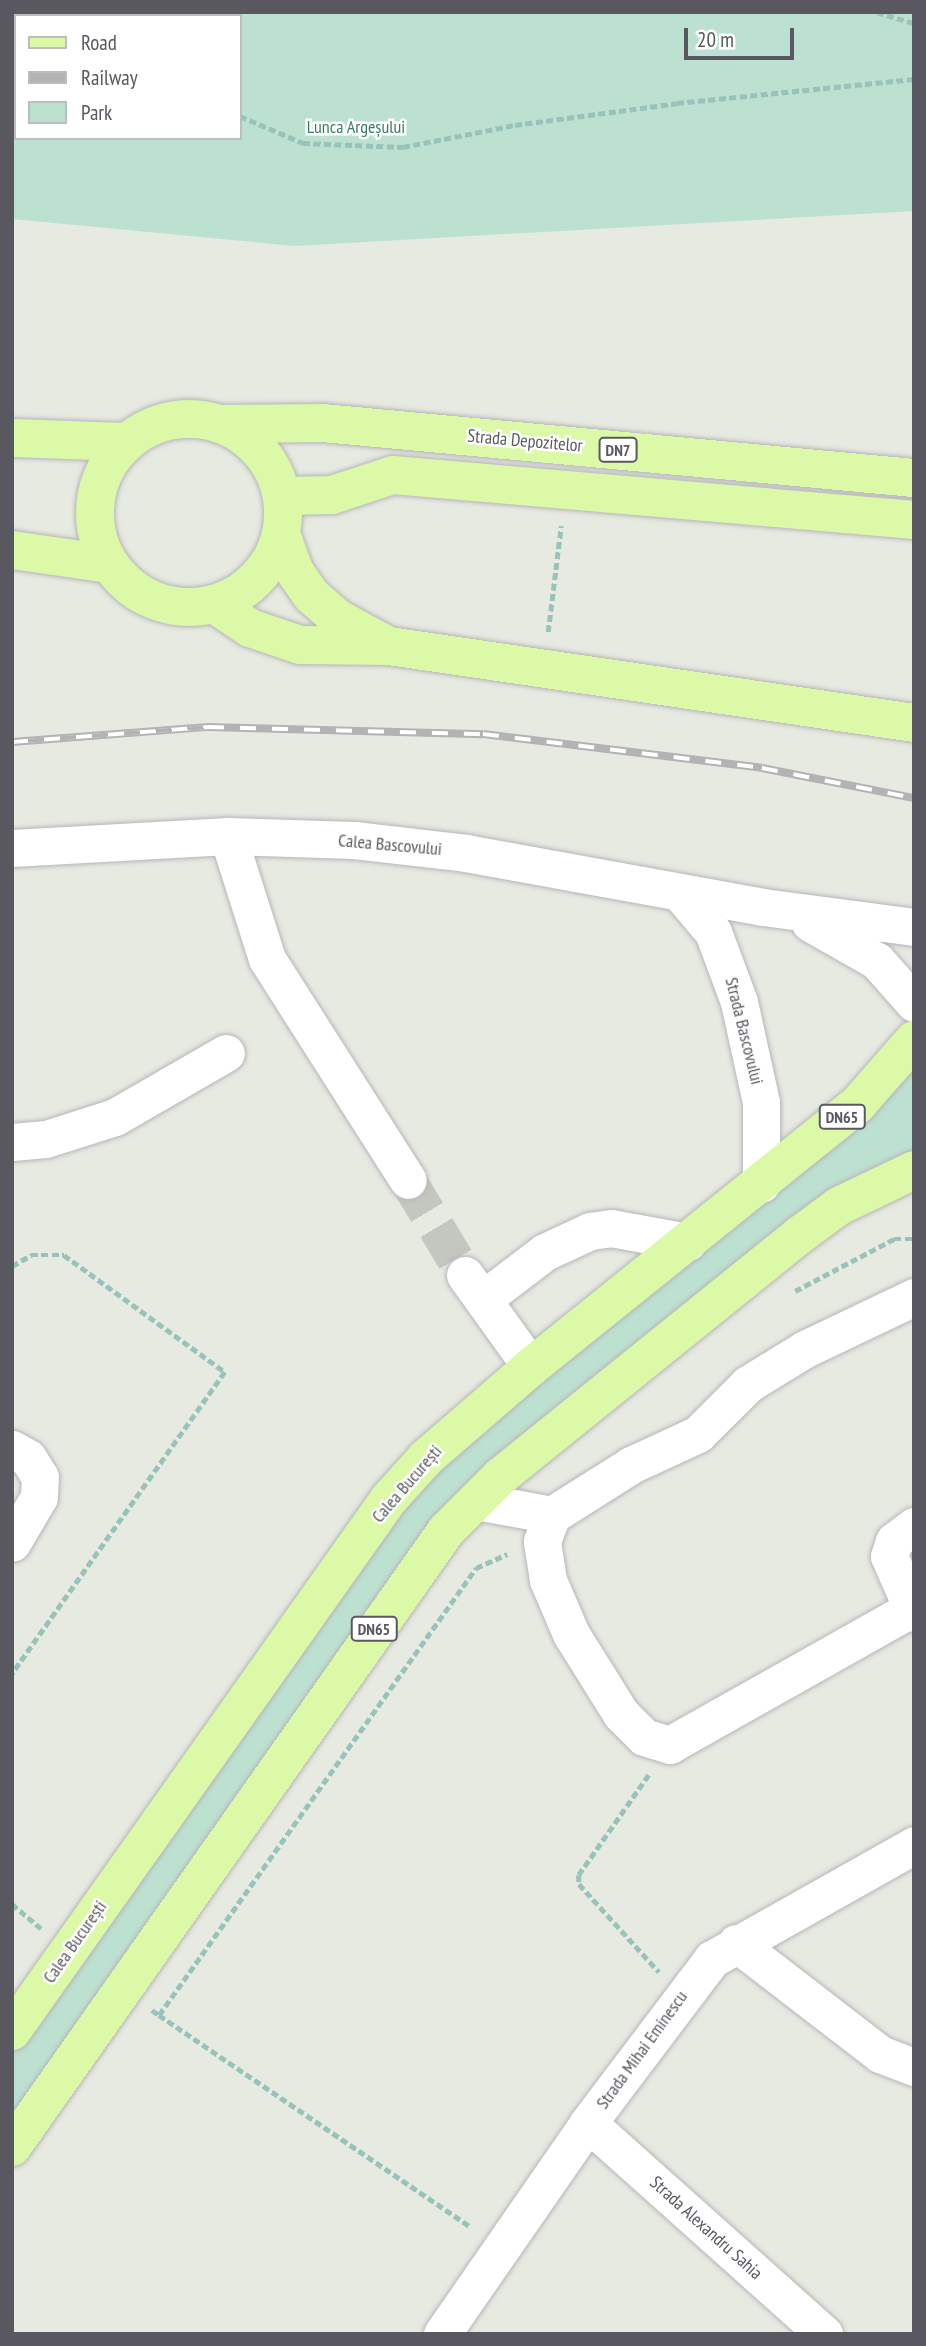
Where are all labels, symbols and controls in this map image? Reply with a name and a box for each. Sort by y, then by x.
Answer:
legend [14,14,242,140]
scale bar [688,14,798,58]
text: 20 m [697,26,734,53]
text: Road [81,29,117,56]
text: Railway [81,64,138,91]
text: Park [81,99,112,126]
park label: Lunca Argeșului [307,116,405,138]
street label: Strada Depozitelor [467,425,583,457]
road number: DN7 [597,438,639,463]
street label: Calea Bascovului [337,830,443,860]
street label: Strada Bascovului [720,975,768,1087]
road number: DN65 [818,1105,866,1130]
street label: Calea București [367,1441,447,1527]
road number: DN65 [350,1616,398,1642]
street label: Calea București [39,1897,111,1987]
street label: Strada Mihai Eminescu [592,1987,692,2113]
street label: Strada Alexandru Sahia [645,2172,767,2284]

